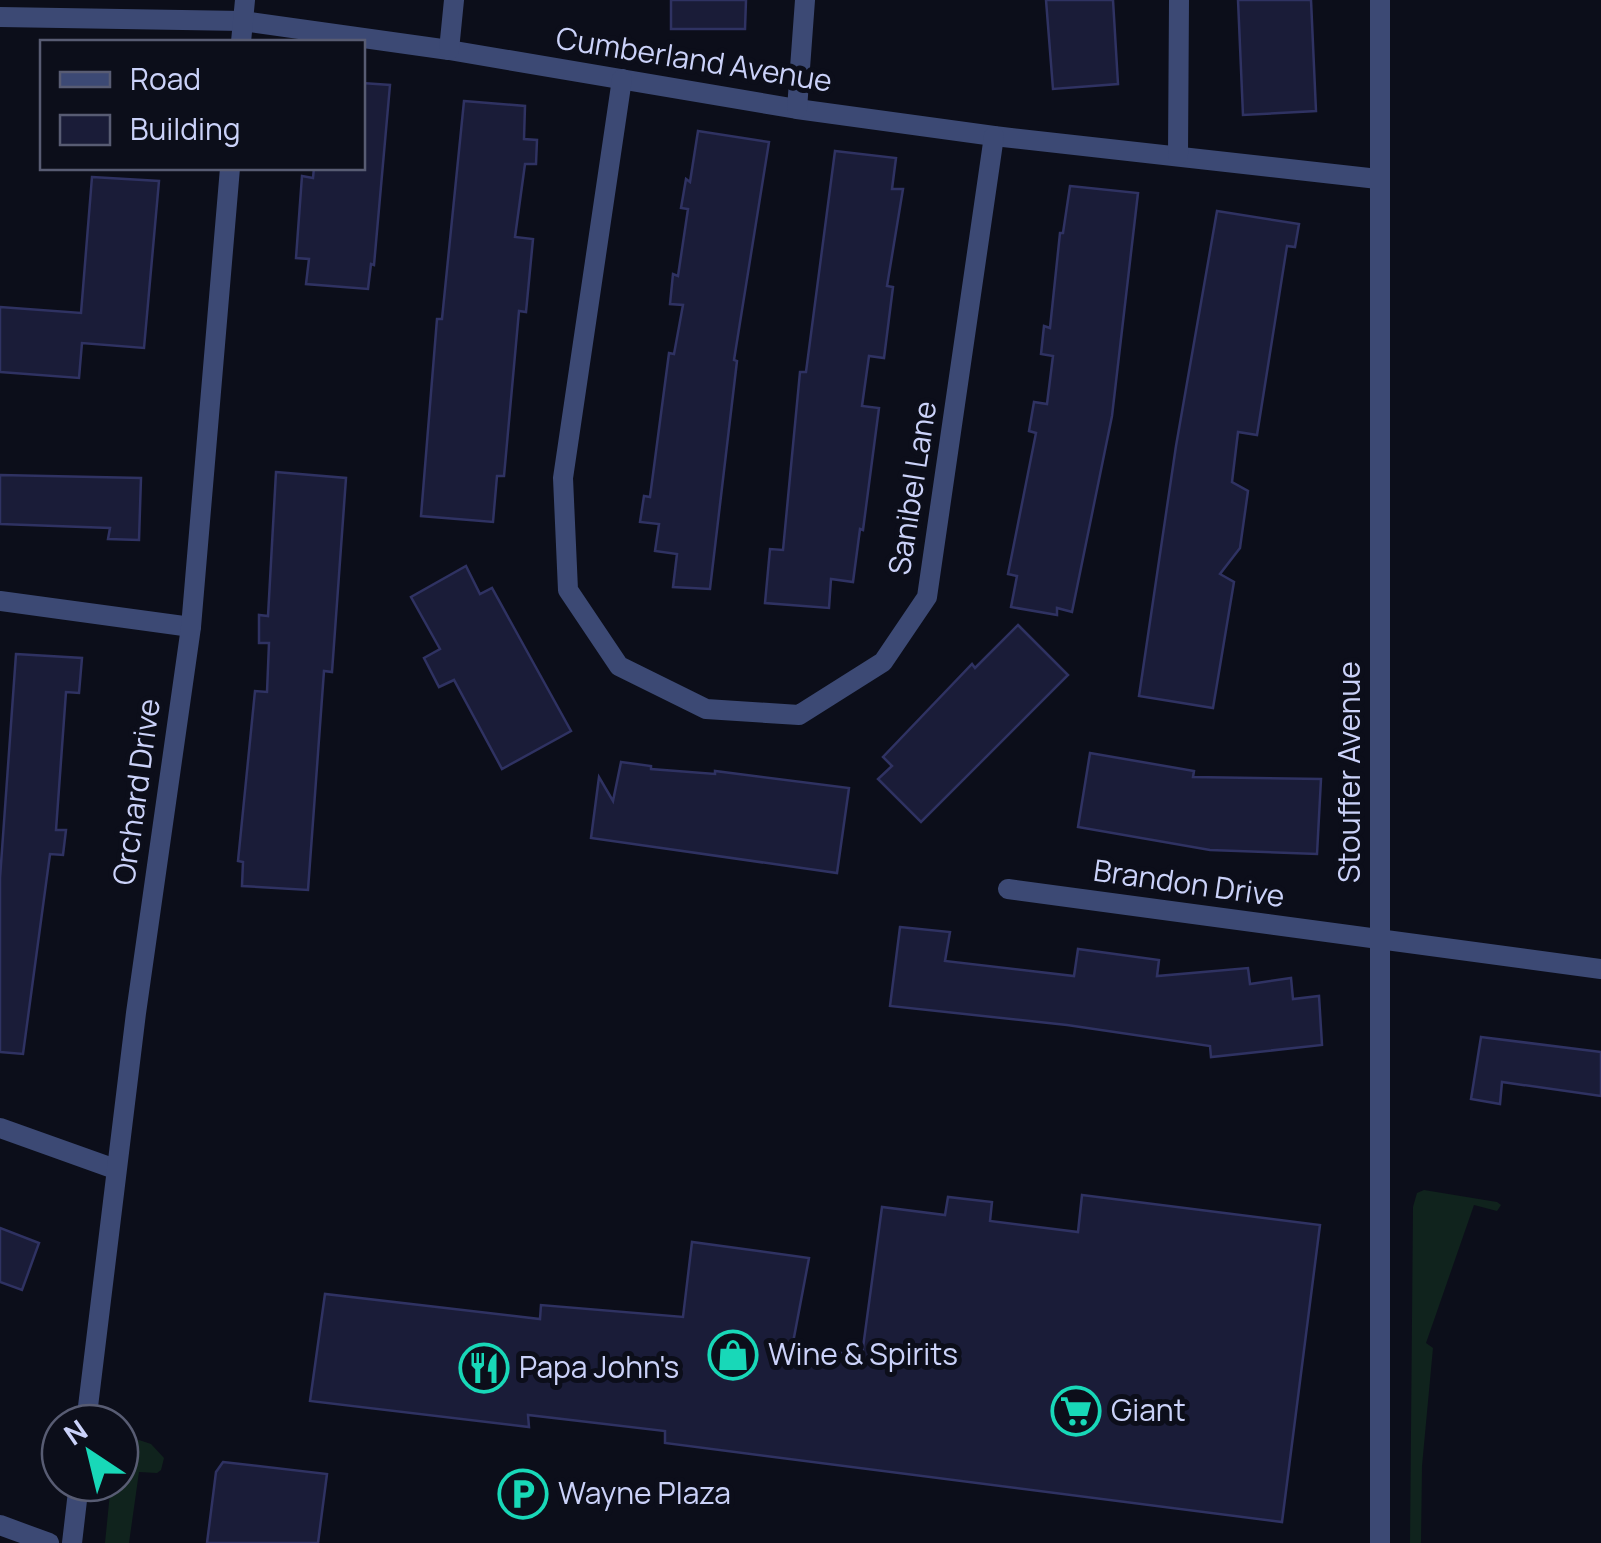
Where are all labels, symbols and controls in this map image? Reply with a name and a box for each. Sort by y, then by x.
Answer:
street label: Cumberland Avenue [553,16,835,101]
legend [40,40,365,170]
text: Road [130,58,201,99]
text: Building [130,108,241,149]
street label: Sanibel Lane [878,398,945,578]
street label: Stouffer Avenue [1328,661,1369,883]
street label: Orchard Drive [102,696,169,888]
street label: Brandon Drive [1091,849,1287,916]
shop icon: Wine & Spirits [707,1329,759,1381]
place label: Wine & Spirits [768,1333,958,1374]
restaurant icon: Papa John's [458,1342,510,1394]
place label: Papa John's [519,1346,679,1387]
supermarket icon: Giant [1050,1385,1102,1437]
place label: Giant [1111,1389,1186,1430]
north arrow [40,1403,140,1503]
text: N [56,1410,94,1453]
parking icon: Wayne Plaza [497,1468,549,1520]
place label: Wayne Plaza [558,1472,731,1513]

